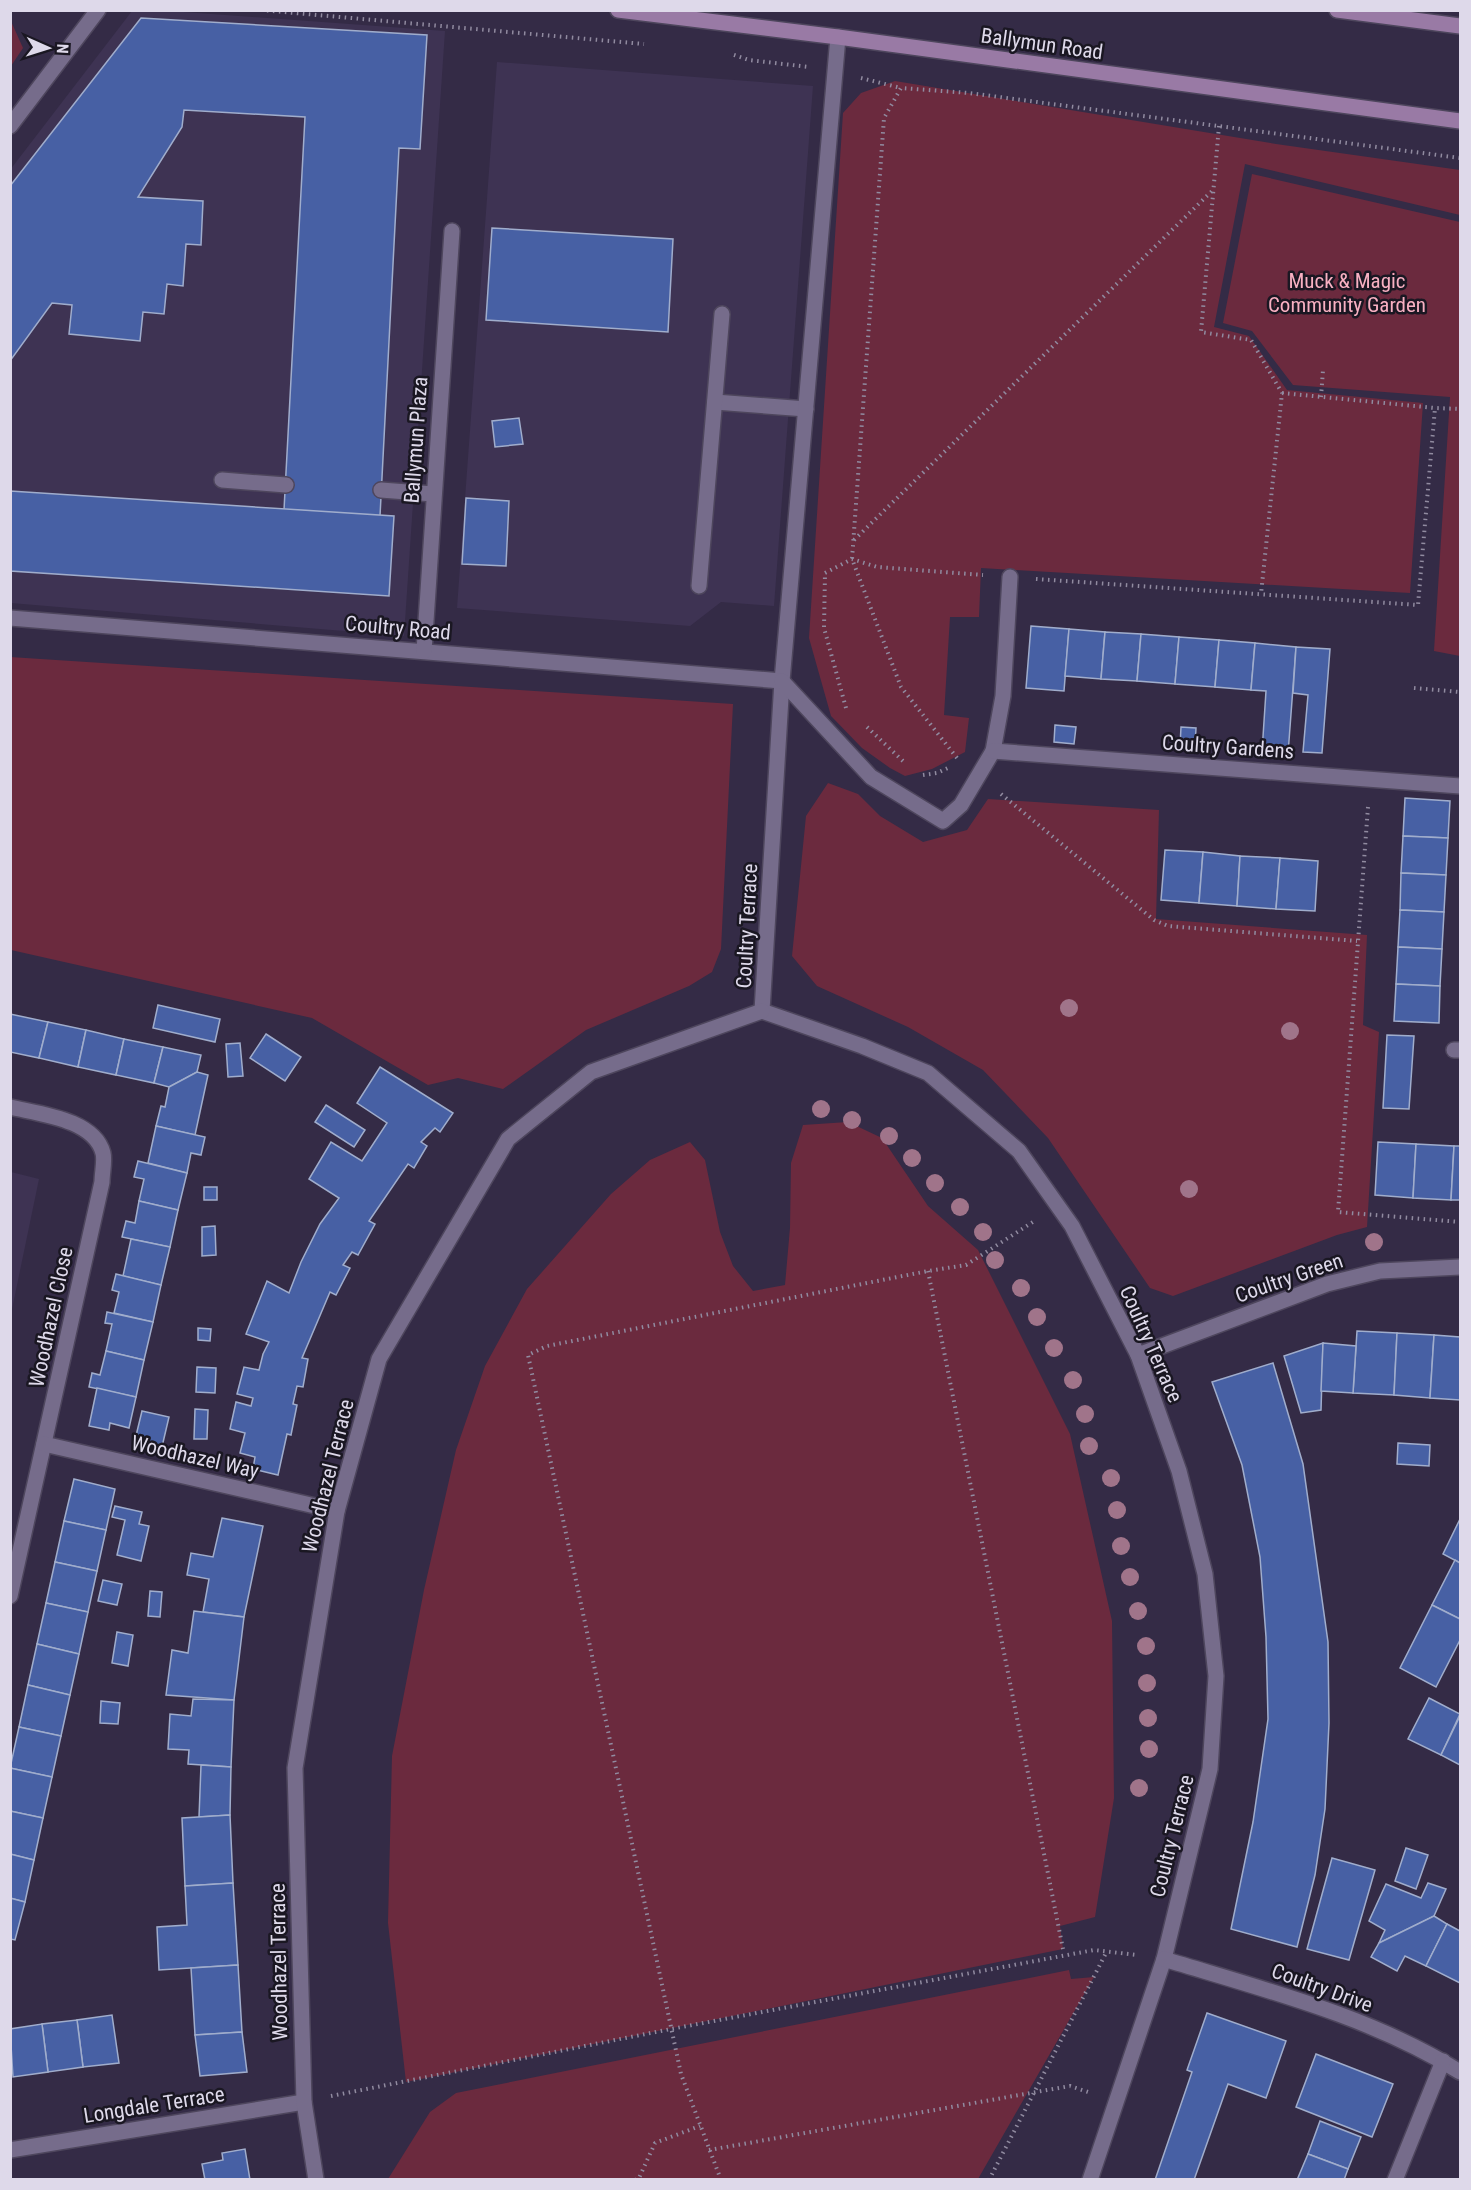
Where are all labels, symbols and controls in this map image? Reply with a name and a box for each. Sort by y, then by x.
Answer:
north arrow [18,18,78,78]
street label: Ballymun Road [979,24,1105,64]
text: N [53,43,72,54]
park label: Muck & Magic Community Garden [1268,269,1426,317]
street label: Ballymun Plaza [400,376,432,504]
street label: Coultry Road [344,611,452,645]
street label: Coultry Gardens [1161,730,1295,764]
street label: Coultry Terrace [732,863,762,989]
street label: Woodhazel Close [24,1245,78,1389]
street label: Coultry Green [1232,1248,1346,1308]
street label: Coultry Terrace [1115,1282,1187,1406]
street label: Woodhazel Terrace [297,1397,359,1555]
street label: Woodhazel Way [129,1431,261,1483]
street label: Coultry Terrace [1145,1772,1199,1900]
street label: Woodhazel Terrace [266,1883,292,2041]
street label: Coultry Drive [1268,1959,1376,2017]
street label: Longdale Terrace [82,2082,226,2128]

